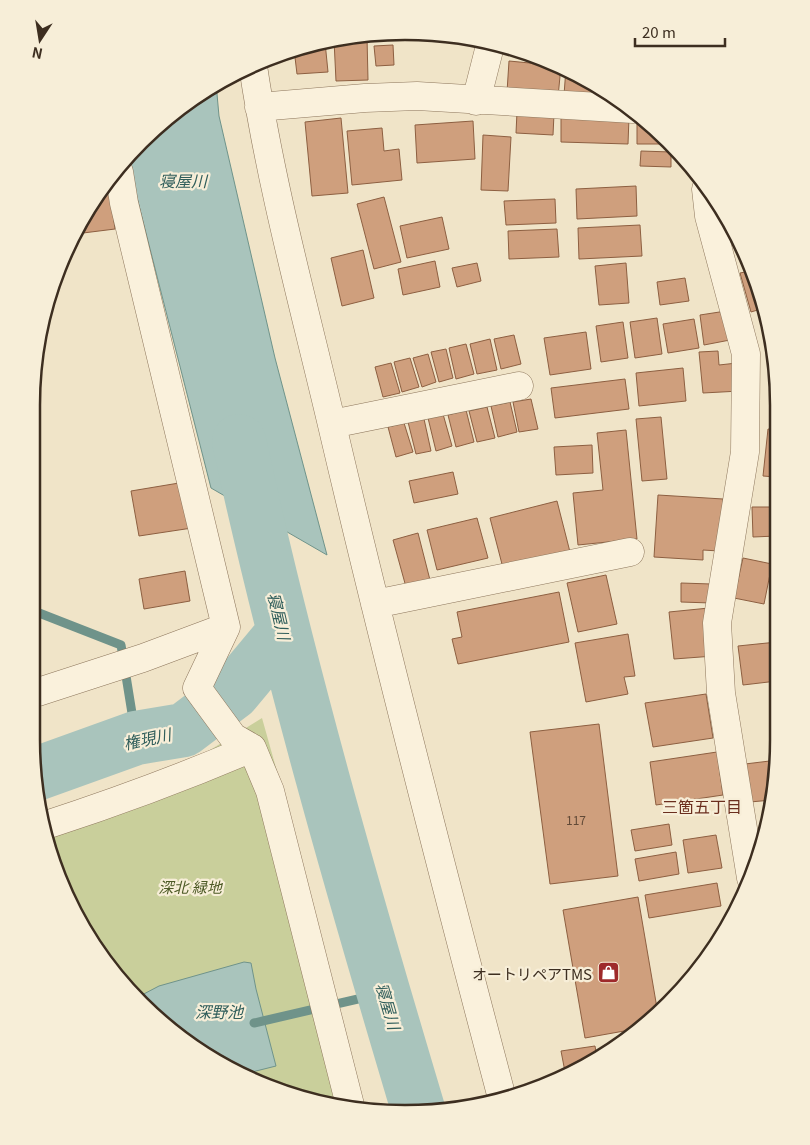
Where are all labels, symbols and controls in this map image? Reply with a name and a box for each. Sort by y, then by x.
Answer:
north arrow [15,15,65,65]
scale bar [635,15,725,47]
text: 20 m [642,21,676,42]
text: N [30,43,44,65]
water label: 寝屋川 [159,168,209,192]
water label: 寝屋川 [263,590,298,644]
water label: 権現川 [121,721,175,755]
district label: 三箇五丁目 [662,794,742,818]
house number: 117 [566,811,586,828]
park label: 深北 緑地 [158,876,224,897]
shop icon: オートリペアTMS [596,961,620,985]
place label: オートリペアTMS [472,963,592,984]
water label: 寝屋川 [371,980,408,1034]
water label: 深野池 [195,999,245,1023]

